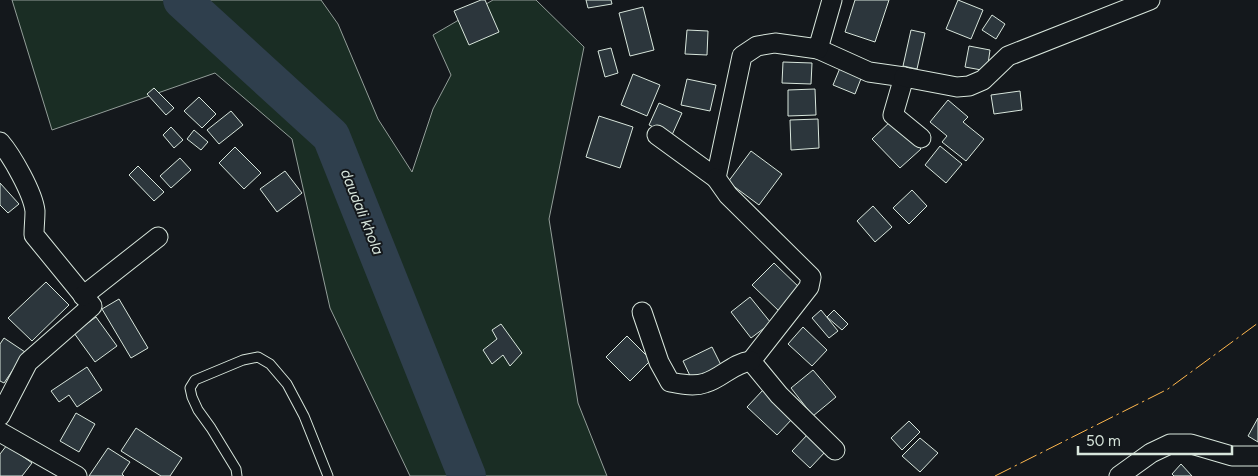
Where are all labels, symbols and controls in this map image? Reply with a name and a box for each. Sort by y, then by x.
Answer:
water label: daudali khola [337,167,387,258]
scale bar [1078,424,1232,456]
text: 50 m [1086,432,1121,450]

